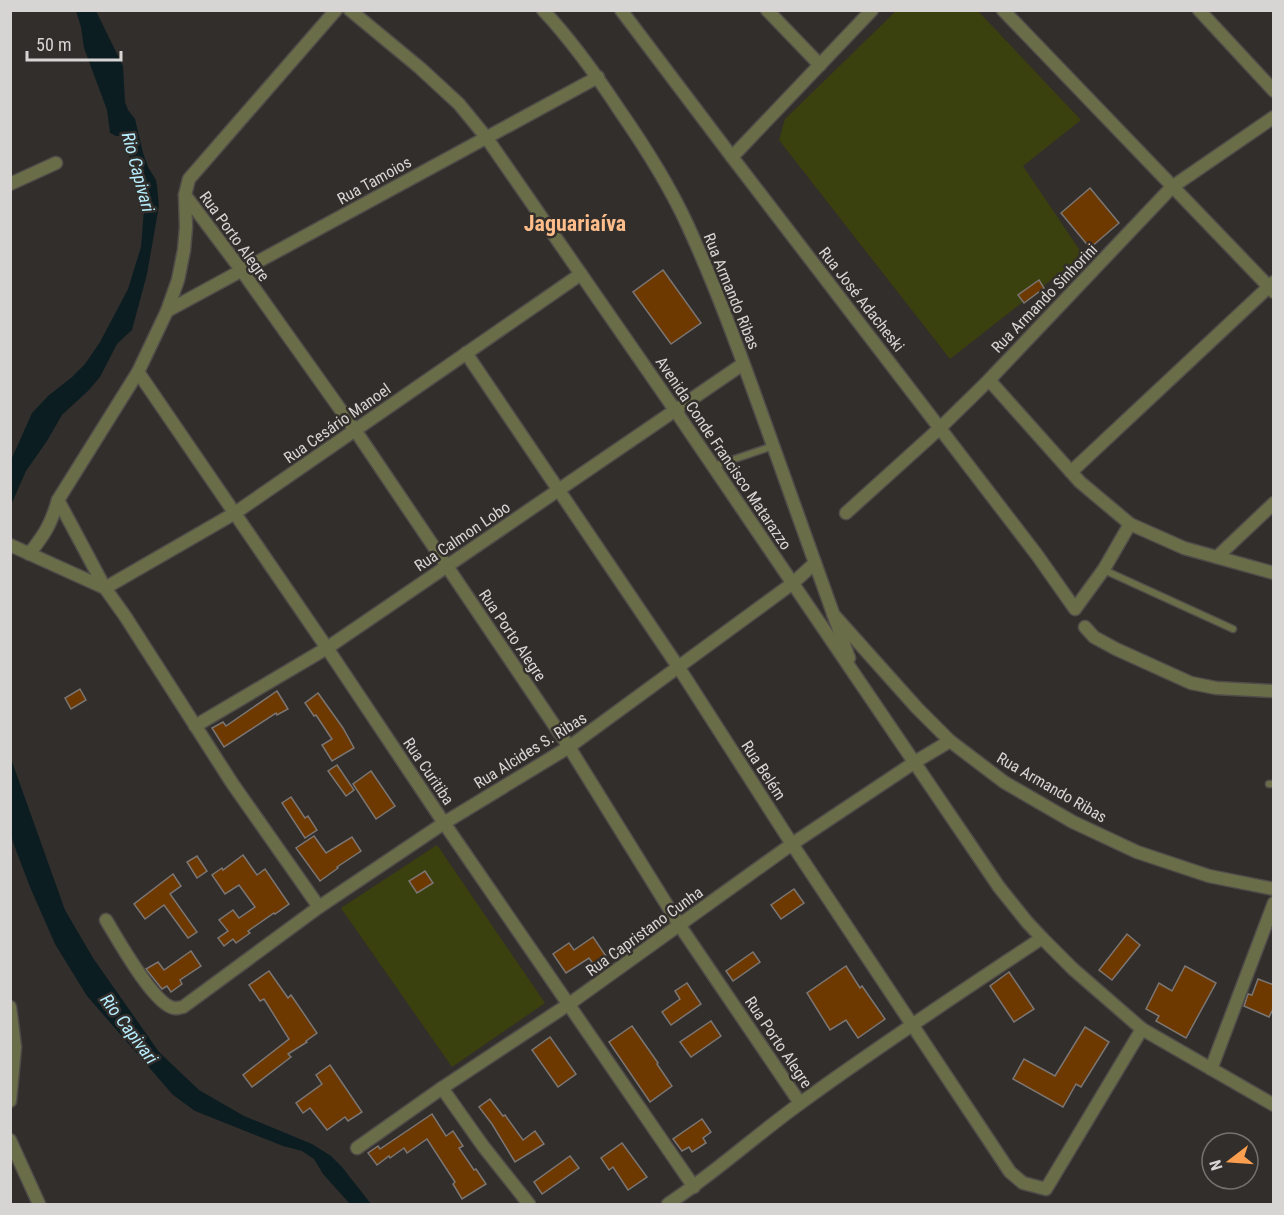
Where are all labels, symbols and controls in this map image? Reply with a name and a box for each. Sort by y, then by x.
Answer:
scale bar [27,24,122,62]
text: 50 m [36,34,71,55]
water label: Rio Capivari [118,130,159,215]
street label: Rua Tamoios [334,152,414,208]
street label: Rua Porto Alegre [196,188,274,285]
district label: Jaguariaíva [524,211,626,236]
street label: Rua Armando Ribas [700,230,764,352]
street label: Rua Armando Sinhorini [987,240,1101,357]
street label: Rua José Adacheski [815,243,908,355]
street label: Avenida Conde Francisco Matarazzo [652,353,795,554]
street label: Rua Cesário Manoel [280,379,394,467]
street label: Rua Calmon Lobo [411,497,514,575]
street label: Rua Porto Alegre [475,586,550,685]
street label: Rua Alcides S. Ribas [470,708,590,793]
street label: Rua Curitiba [399,734,458,808]
street label: Rua Belém [737,737,790,804]
street label: Rua Armando Ribas [993,748,1110,827]
street label: Rua Capristano Cunha [582,883,706,980]
water label: Rio Capivari [96,990,163,1069]
street label: Rua Porto Alegre [741,993,816,1092]
north arrow [1200,1131,1260,1191]
text: N [1206,1158,1227,1173]

